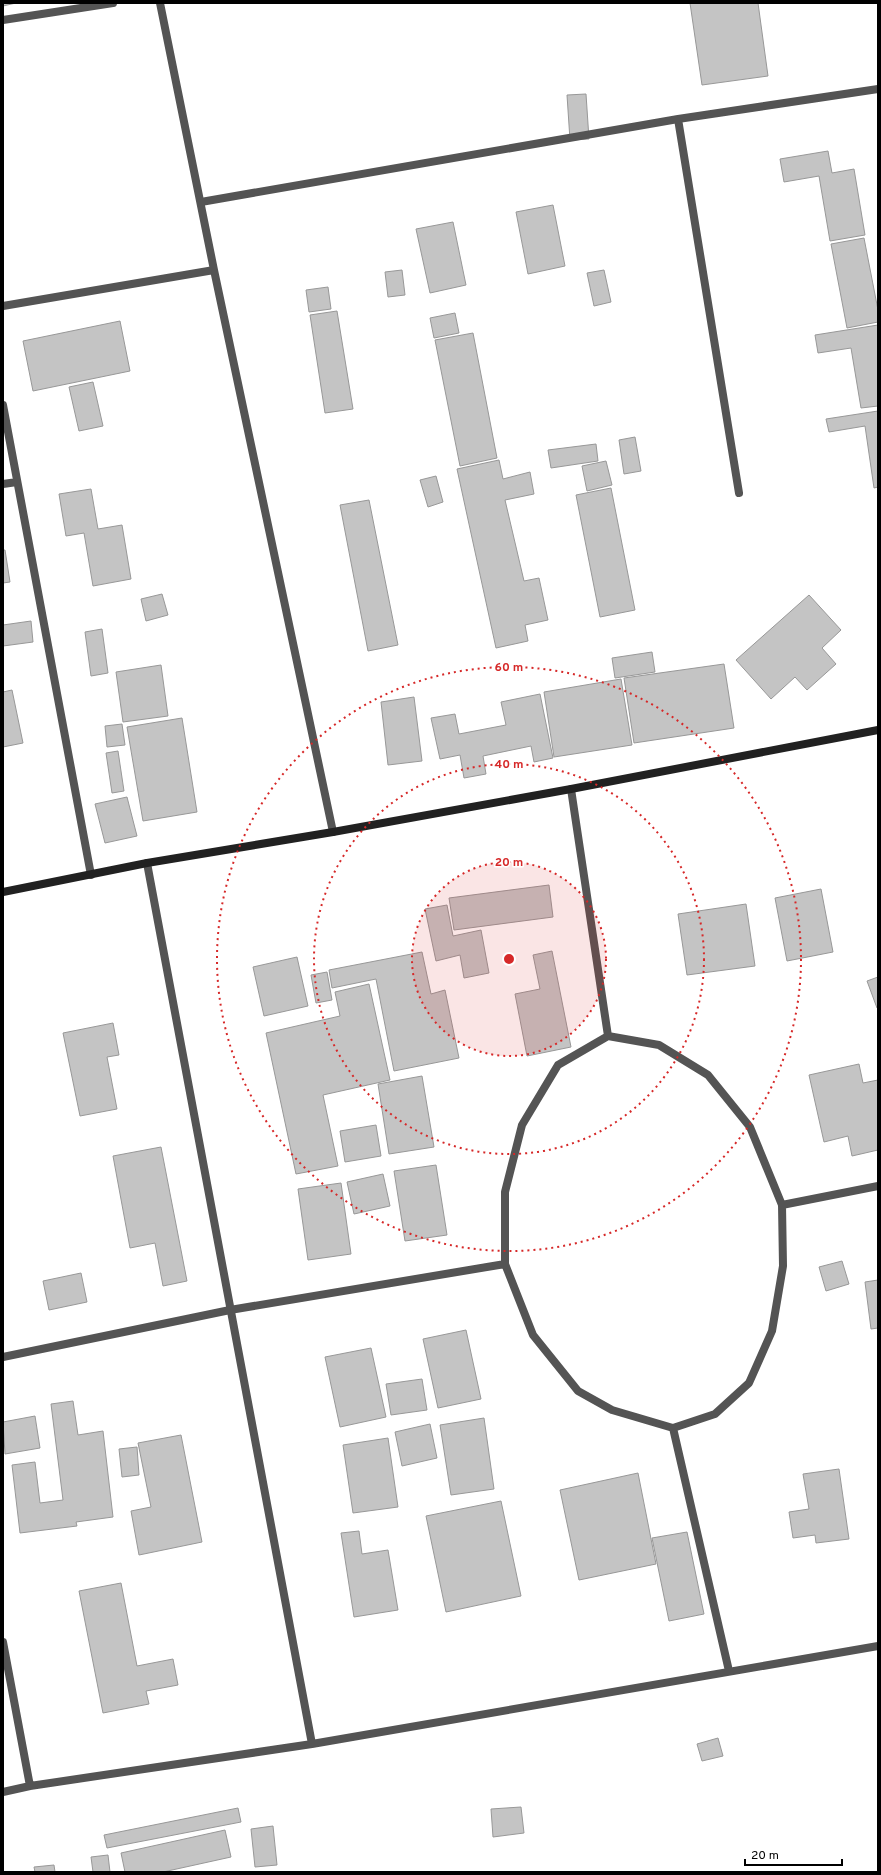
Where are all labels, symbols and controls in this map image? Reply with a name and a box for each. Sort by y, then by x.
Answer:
text: 60 m [495,660,523,676]
text: 40 m [494,757,524,773]
text: 20 m [495,855,523,871]
centre of rings [502,952,516,966]
scale bar [745,1841,842,1867]
text: 20 m [751,1848,779,1864]

